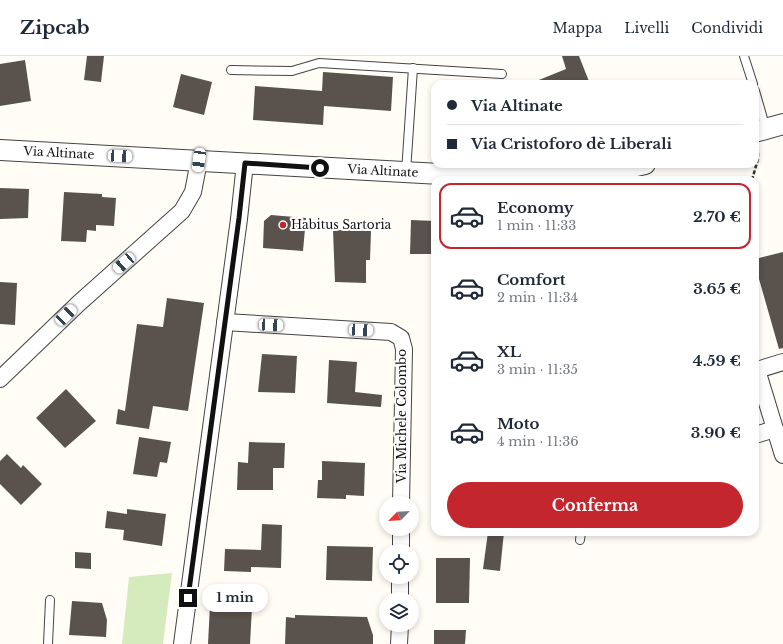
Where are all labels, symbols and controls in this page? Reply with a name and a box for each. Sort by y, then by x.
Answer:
text: Zipcab [20,16,90,39]
text: Mappa [552,19,602,37]
text: Livelli [624,19,669,37]
text: Condividi [691,19,763,37]
text: Via Altinate [471,96,563,115]
text: Via Cristoforo dè Liberali [471,134,672,153]
street label: Via Altinate [22,143,95,162]
car [191,147,207,173]
car [108,149,132,163]
route start [311,159,329,177]
street label: Via Altinate [346,161,419,180]
icon: car [449,198,485,234]
text: Economy [497,198,574,217]
text: 2.70 € [693,207,741,226]
place label: Habitus Sartoria [291,217,391,232]
text: 1 min · 11:33 [497,217,576,234]
marker: Habitus Sartoria [278,220,288,230]
car [111,251,137,275]
icon: car [449,270,485,306]
text: Comfort [497,270,565,289]
text: 3.65 € [693,279,741,298]
text: 2 min · 11:34 [497,289,578,306]
car [53,302,79,328]
car [259,318,283,332]
car [349,323,373,337]
icon: car [449,342,485,378]
text: XL [497,342,521,361]
street label: Via Michele Colombo [394,349,409,484]
text: 4.59 € [693,351,741,370]
text: 3 min · 11:35 [497,361,578,378]
icon: car [449,414,485,450]
text: Moto [497,414,539,433]
text: 3.90 € [691,423,741,442]
text: 4 min · 11:36 [497,433,579,450]
button: Conferma [447,482,743,528]
north arrow [379,496,419,536]
map controls [379,496,419,632]
button: locate [379,544,419,584]
callout: 1 min [202,584,268,612]
route end [179,589,197,607]
text: 1 min [216,589,254,606]
button: layers [379,592,419,632]

